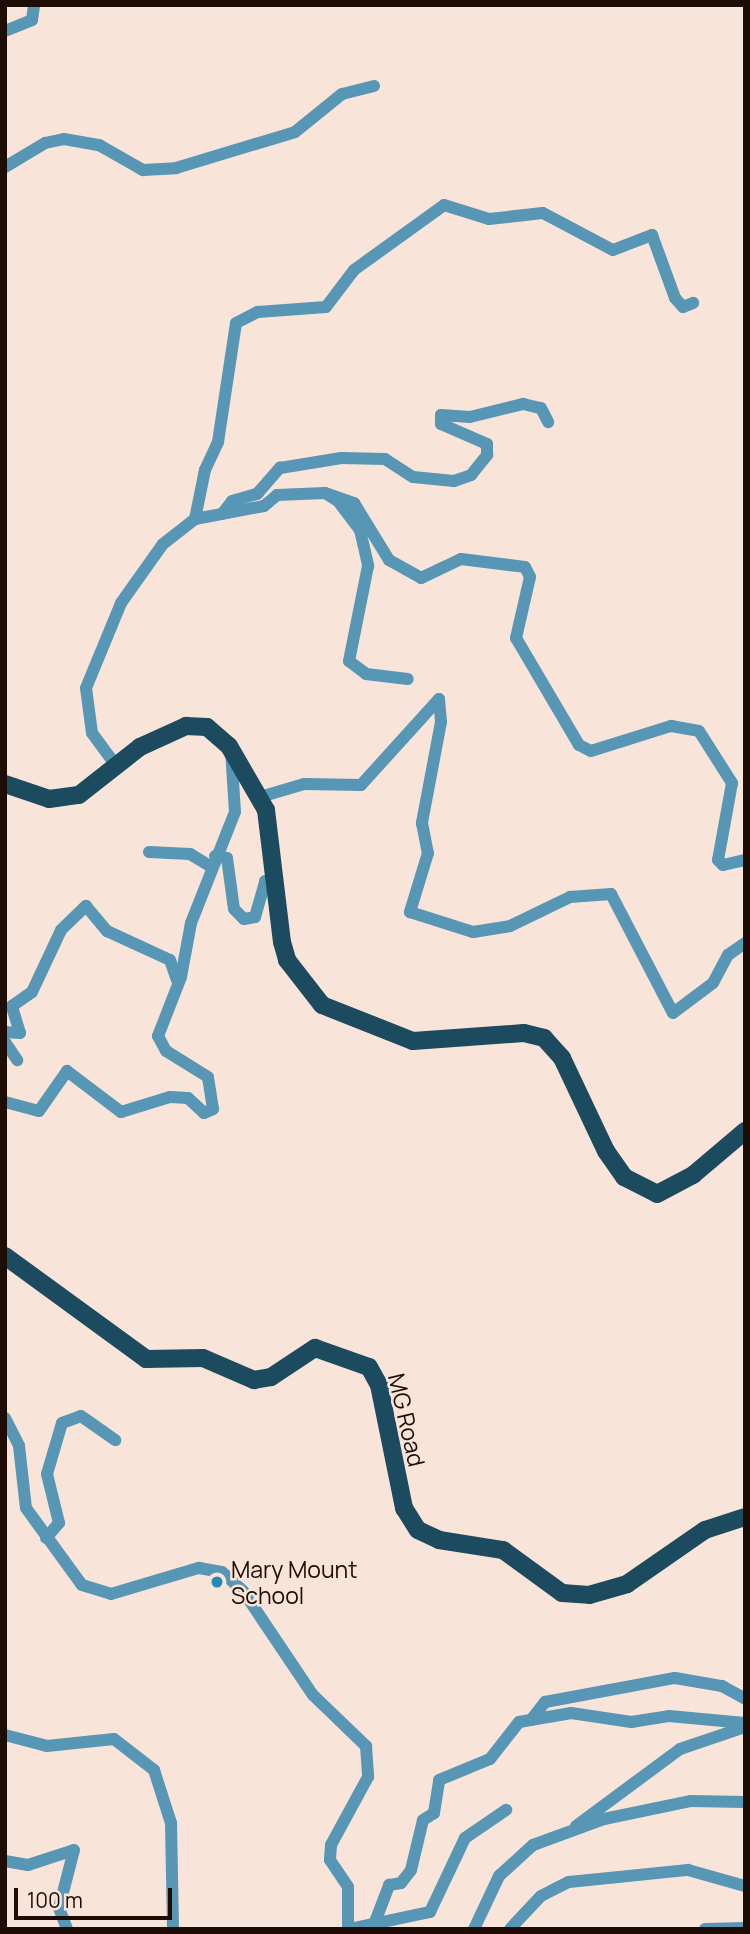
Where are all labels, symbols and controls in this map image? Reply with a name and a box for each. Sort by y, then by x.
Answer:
street label: MG Road [383,1371,431,1469]
place label: Mary Mount School [231,1555,357,1609]
marker: Mary Mount School [209,1574,225,1590]
scale bar [18,1874,175,1918]
text: 100 m [27,1886,83,1914]

